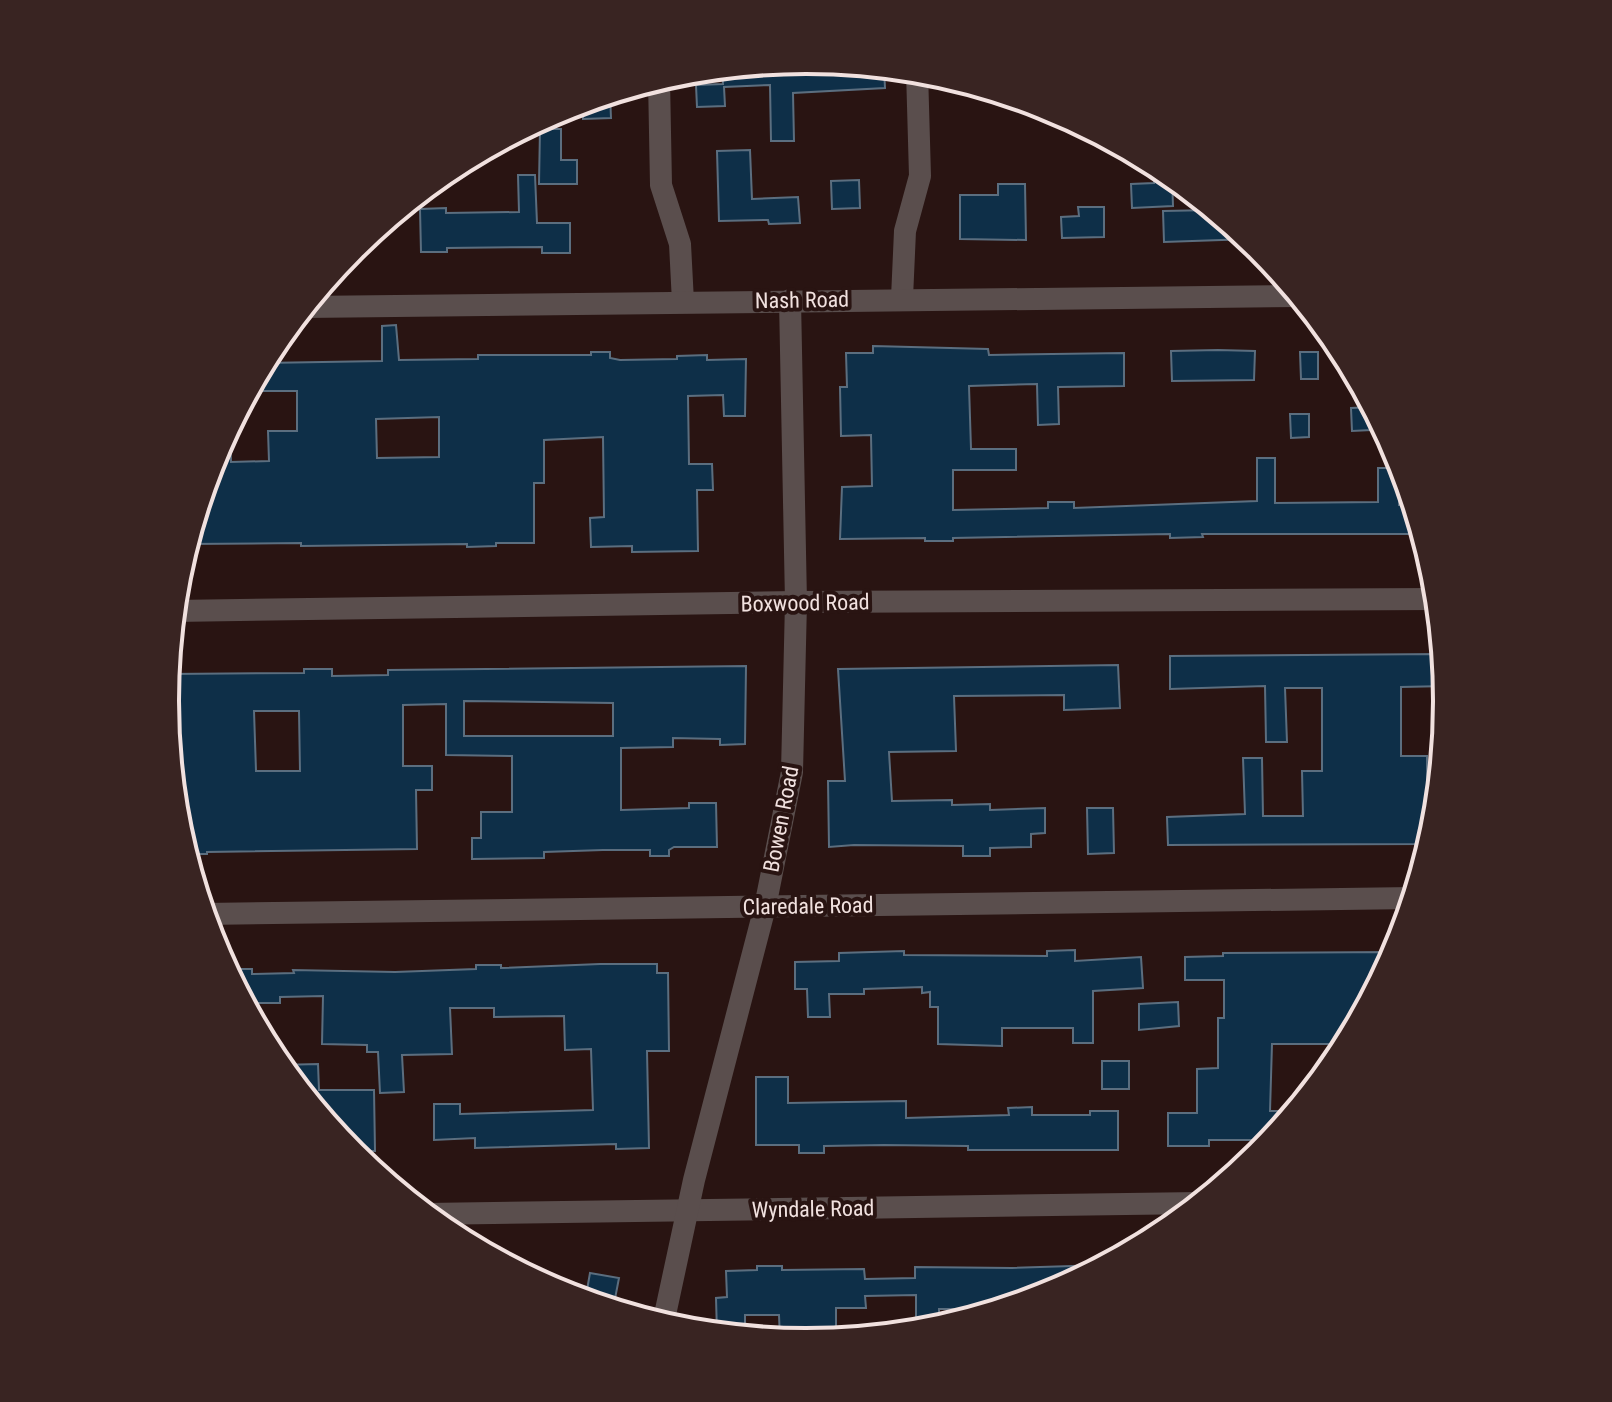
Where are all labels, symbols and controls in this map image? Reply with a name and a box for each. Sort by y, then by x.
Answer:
street label: Nash Road [755,287,849,313]
street label: Boxwood Road [740,589,870,617]
street label: Bowen Road [758,764,804,874]
street label: Claredale Road [742,892,874,920]
street label: Wyndale Road [751,1195,875,1223]

